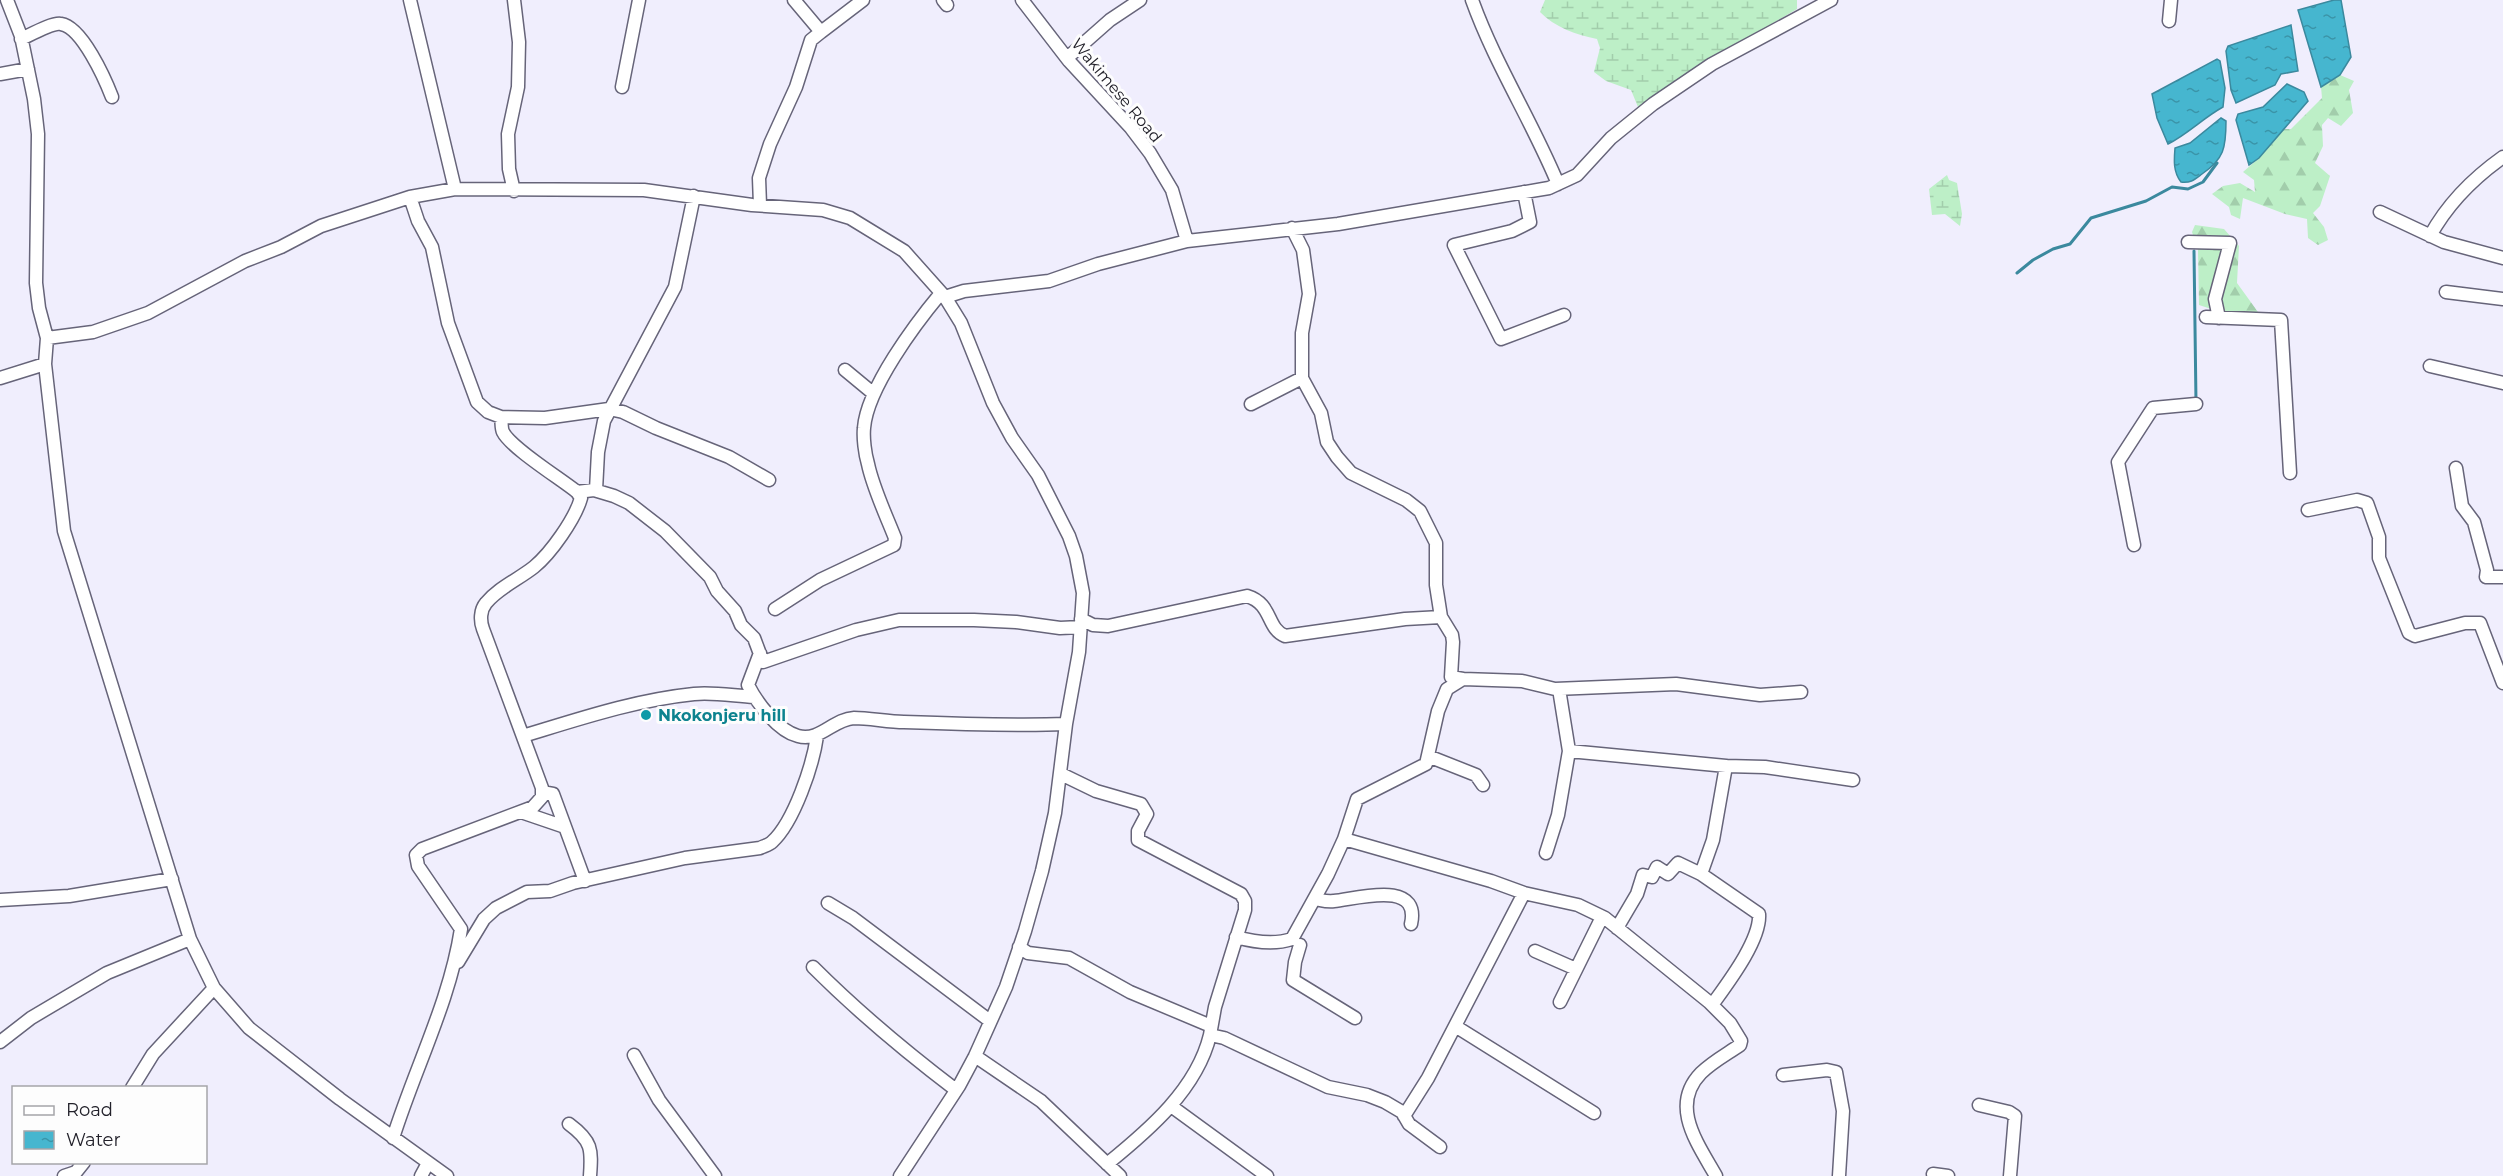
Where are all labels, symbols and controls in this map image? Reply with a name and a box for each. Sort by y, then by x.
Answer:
street label: Wakimese Road [1067,34,1166,146]
place label: Nkokonjeru hill [658,706,786,725]
marker: Nkokonjeru hill [639,708,653,722]
legend [12,1086,207,1164]
text: Road [66,1099,113,1121]
text: Water [66,1129,121,1151]

